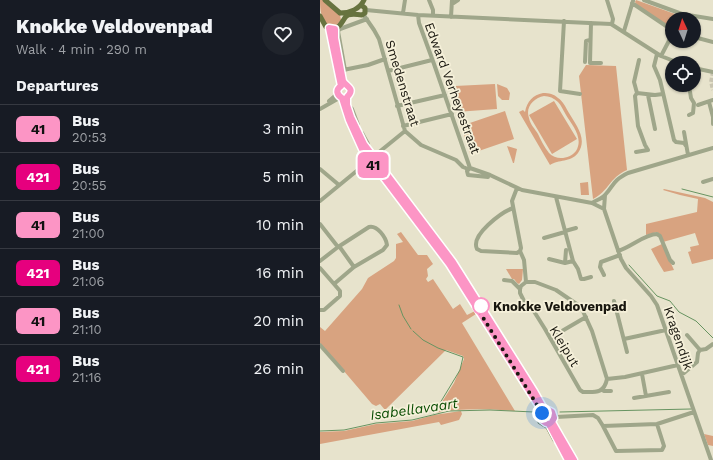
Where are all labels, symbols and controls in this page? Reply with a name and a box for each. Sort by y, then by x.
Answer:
north arrow [665,12,701,48]
map controls [665,12,701,92]
button: heart [262,13,304,55]
text: Knokke Veldovenpad [16,15,213,38]
street label: Edward Verheyestraat [422,20,484,157]
street label: Smedenstraat [382,38,423,129]
text: Walk · 4 min · 290 m [16,42,147,57]
button: locate [665,56,701,92]
text: Departures [16,77,99,95]
text: Bus [72,112,100,130]
text: 3 min [263,120,304,138]
text: 41 [31,121,45,137]
text: 20:53 [72,130,107,145]
line badge: 41 [355,152,391,178]
text: 41 [366,157,380,173]
text: Bus [72,160,100,178]
text: 5 min [263,168,304,186]
text: 421 [26,169,50,185]
text: 20:55 [72,178,107,193]
text: Bus [72,208,100,226]
text: 10 min [256,216,304,234]
text: 41 [31,217,45,233]
text: 21:00 [72,226,105,241]
text: Bus [72,256,100,274]
text: 16 min [256,264,304,282]
text: 421 [26,265,50,281]
text: 21:06 [72,274,105,289]
marker: Knokke Veldovenpad [472,297,490,315]
place label: Knokke Veldovenpad [493,299,627,314]
text: Bus [72,304,100,322]
street label: Kragendijk [661,305,697,372]
text: 20 min [253,312,304,330]
text: 41 [31,313,45,329]
text: 21:10 [72,322,102,337]
street label: Kleiput [547,323,583,370]
text: Bus [72,352,100,370]
text: 26 min [253,360,304,378]
text: 421 [26,361,50,377]
text: 21:16 [72,370,101,385]
water label: Isabellavaart [369,395,459,423]
your location [532,403,552,423]

